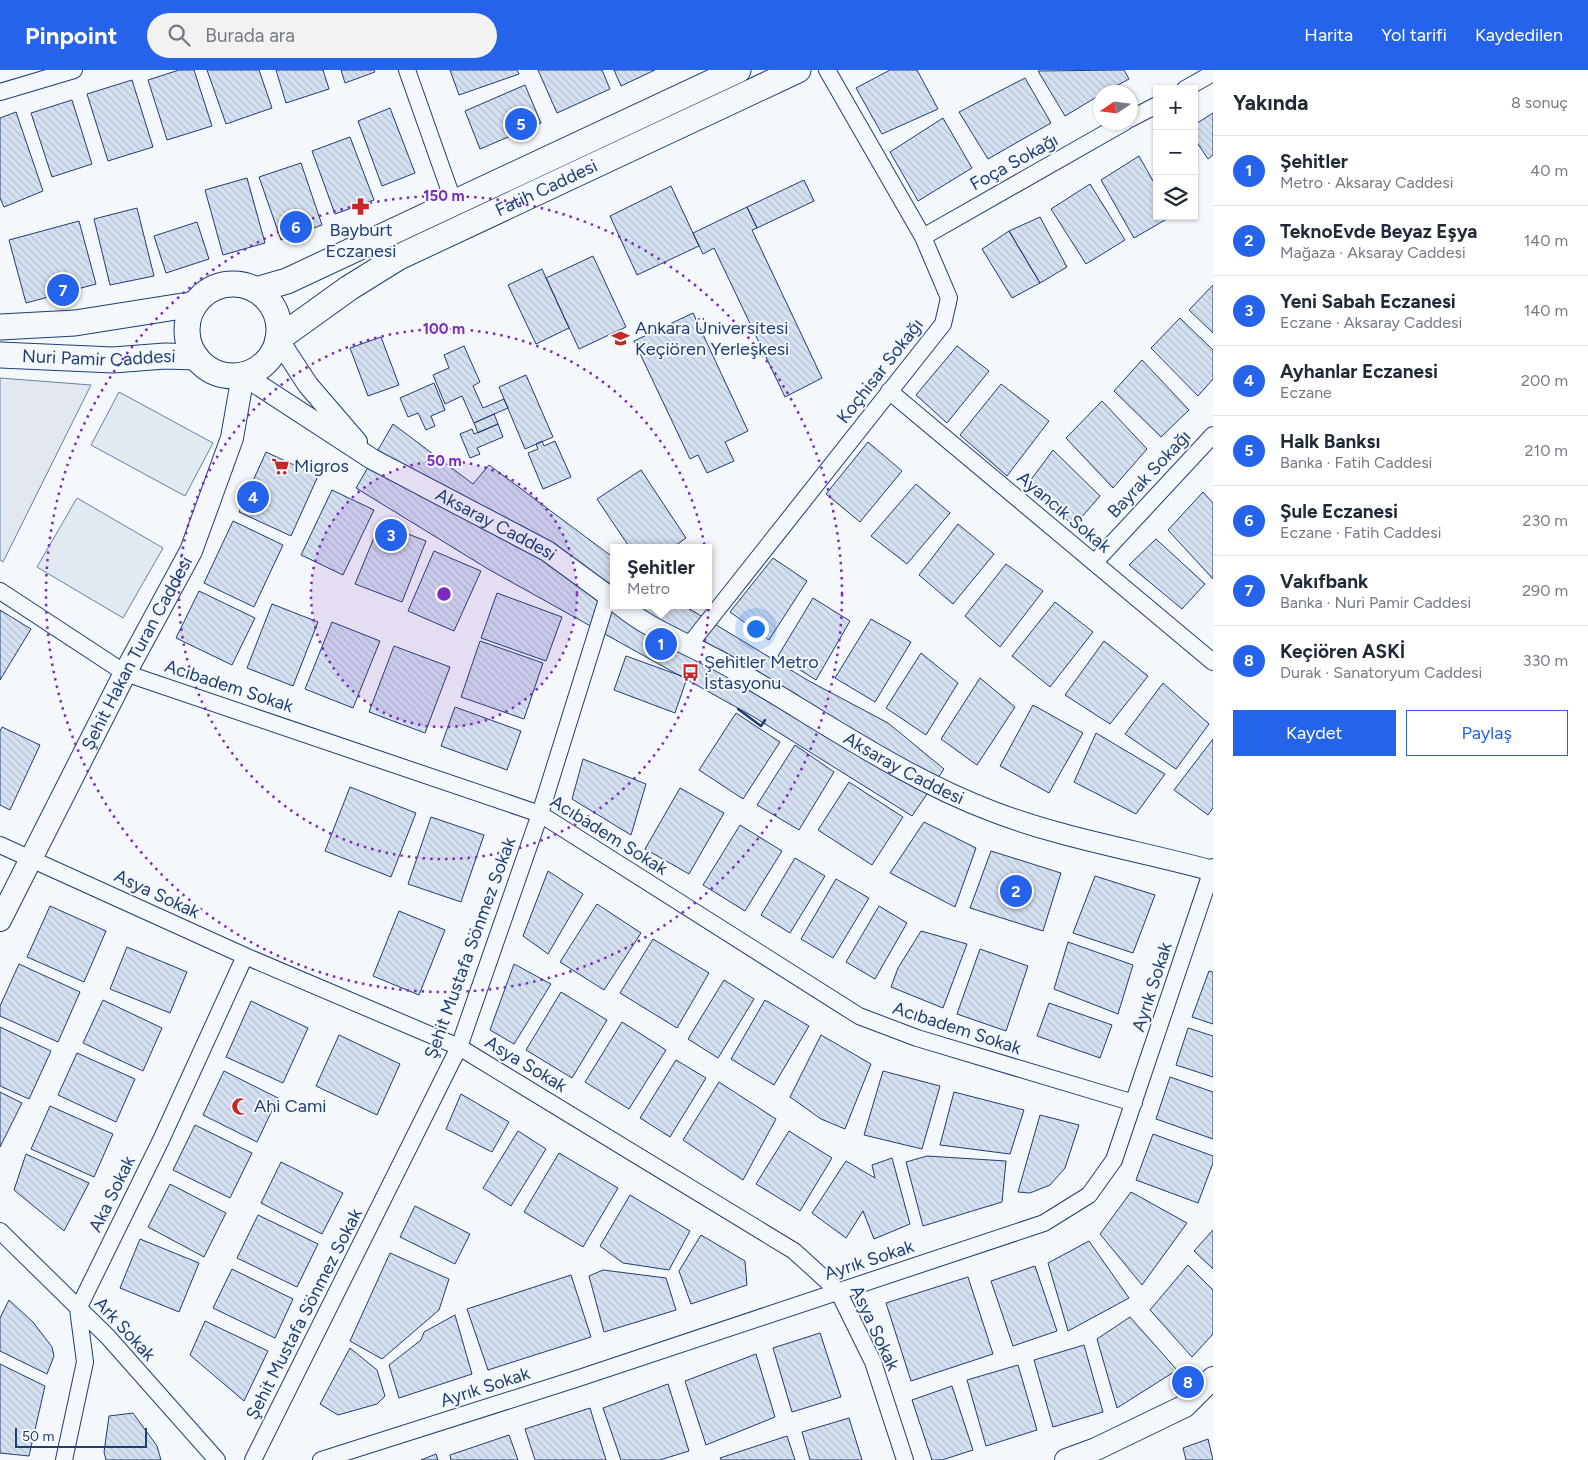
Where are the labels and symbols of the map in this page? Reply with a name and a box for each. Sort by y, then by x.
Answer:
north arrow [1093,85,1138,130]
pin: 5 [505,105,537,143]
street label: Foça Sokağı [966,129,1062,195]
street label: Fatih Caddesi [492,155,601,221]
text: 150 m [423,187,465,205]
pharmacy icon: Bayburt Eczanesi [351,197,371,217]
pin: 6 [280,208,312,246]
place label: Bayburt Eczanesi [326,219,396,262]
pin: 7 [47,271,79,309]
street label: Koçhisar Sokağı [832,314,928,428]
place label: Ankara Üniversitesi Keçiören Yerleşkesi [635,317,789,360]
text: 100 m [423,320,465,338]
school or university icon: Ankara Üniversitesi Keçiören Yerleşkesi [611,328,631,348]
street label: Nuri Pamir Caddesi [22,345,176,371]
street label: Bayrak Sokağı [1103,426,1195,522]
text: 50 m [426,452,462,470]
place label: Migros [294,455,349,477]
supermarket icon: Migros [270,456,290,476]
street label: Ayancık Sokak [1013,466,1116,558]
pin: 4 [237,478,269,516]
street label: Aksaray Caddesi [432,483,561,565]
pin: 3 [375,516,407,554]
street label: Şehit Hakan Turan Caddesi [77,552,197,754]
centre of rings [435,585,453,603]
your location [743,616,769,642]
pin: 1 [645,625,677,663]
place label: Şehitler Metro İstasyonu [704,651,819,694]
street label: Acıbadem Sokak [162,655,296,717]
bus stop icon: Şehitler Metro İstasyonu [680,662,700,682]
street label: Aksaray Caddesi [840,727,967,809]
street label: Acıbadem Sokak [546,790,672,880]
street label: Şehit Mustafa Sönmez Sokak [420,834,520,1062]
street label: Asya Sokak [111,865,203,923]
pin: 2 [1000,872,1032,910]
street label: Ayrık Sokak [1127,939,1177,1035]
street label: Acıbadem Sokak [890,997,1024,1059]
street label: Asya Sokak [481,1031,571,1097]
place label: Ahi Cami [254,1095,327,1117]
mosque icon: Ahi Cami [230,1096,250,1116]
street label: Aka Sokak [84,1152,140,1236]
street label: Şehit Mustafa Sönmez Sokak [241,1204,367,1423]
street label: Ayrık Sokak [821,1235,917,1285]
street label: Asya Sokak [846,1282,904,1374]
street label: Ark Sokak [90,1292,160,1366]
street label: Ayrık Sokak [437,1362,533,1412]
pin: 8 [1172,1363,1204,1401]
scale bar [15,1425,148,1448]

